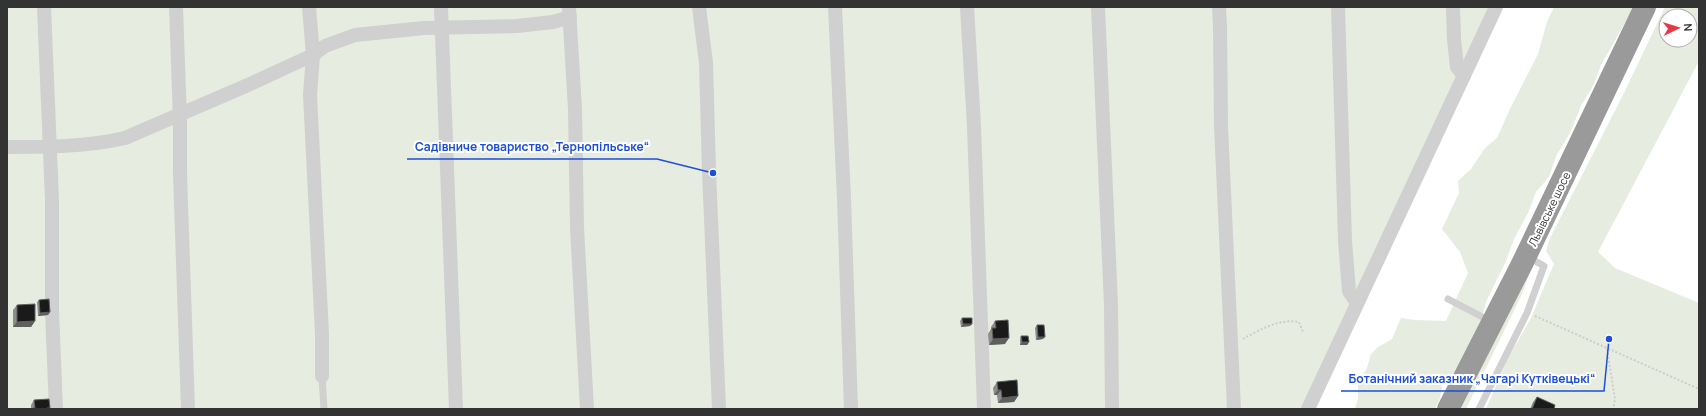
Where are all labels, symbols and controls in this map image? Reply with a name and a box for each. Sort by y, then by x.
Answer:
north arrow [1658,8,1698,48]
text: N [1681,23,1696,32]
callout: Садівниче товариство „Тернопільське“ [407,135,657,159]
text: Садівниче товариство „Тернопільське“ [415,138,649,155]
street label: Львівське шосе [1525,169,1574,249]
callout: Ботанічний заказник „Чагарі Кутківецькі“ [1341,367,1604,391]
text: Ботанічний заказник „Чагарі Кутківецькі“ [1349,370,1595,387]

